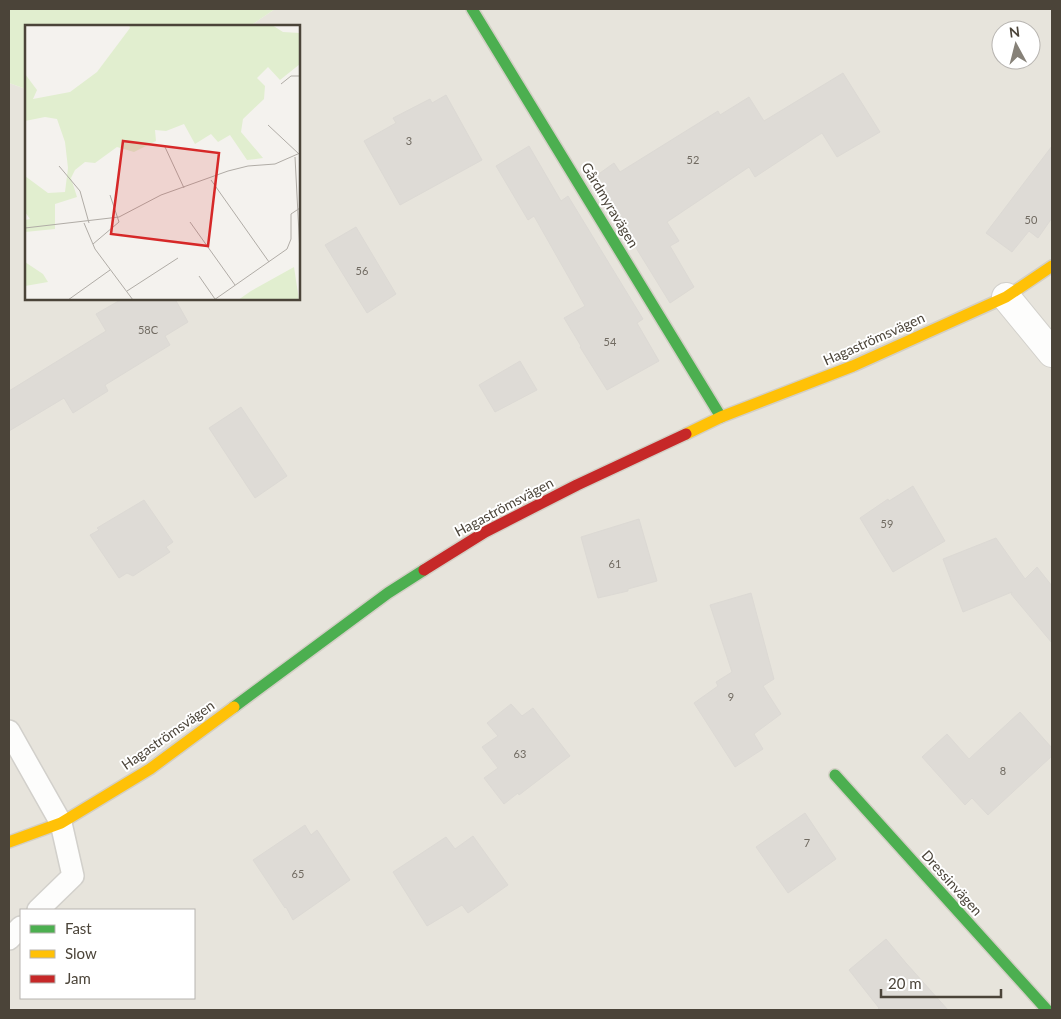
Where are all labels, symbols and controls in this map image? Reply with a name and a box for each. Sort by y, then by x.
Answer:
north arrow [991,20,1041,70]
text: N [1008,23,1021,41]
inset map [25,25,300,300]
house number: 3 [406,134,412,147]
house number: 52 [687,153,699,166]
street label: Gårdmyravägen [578,159,643,251]
house number: 50 [1025,213,1038,226]
house number: 56 [356,264,368,277]
street label: Hagaströmsvägen [820,309,927,369]
house number: 58C [138,323,159,336]
house number: 54 [604,335,617,348]
street label: Hagaströmsvägen [451,473,556,540]
house number: 59 [881,517,893,530]
house number: 61 [609,557,621,570]
house number: 9 [728,690,734,703]
street label: Hagaströmsvägen [118,696,217,773]
house number: 63 [514,747,526,760]
house number: 8 [1000,764,1006,777]
house number: 7 [804,836,810,849]
street label: Dressinvägen [919,846,986,919]
house number: 65 [292,867,304,880]
legend [20,909,195,999]
text: Fast [65,919,92,937]
text: Slow [65,944,97,962]
scale bar [881,966,1001,998]
text: Jam [65,969,91,987]
text: 20 m [888,974,922,992]

